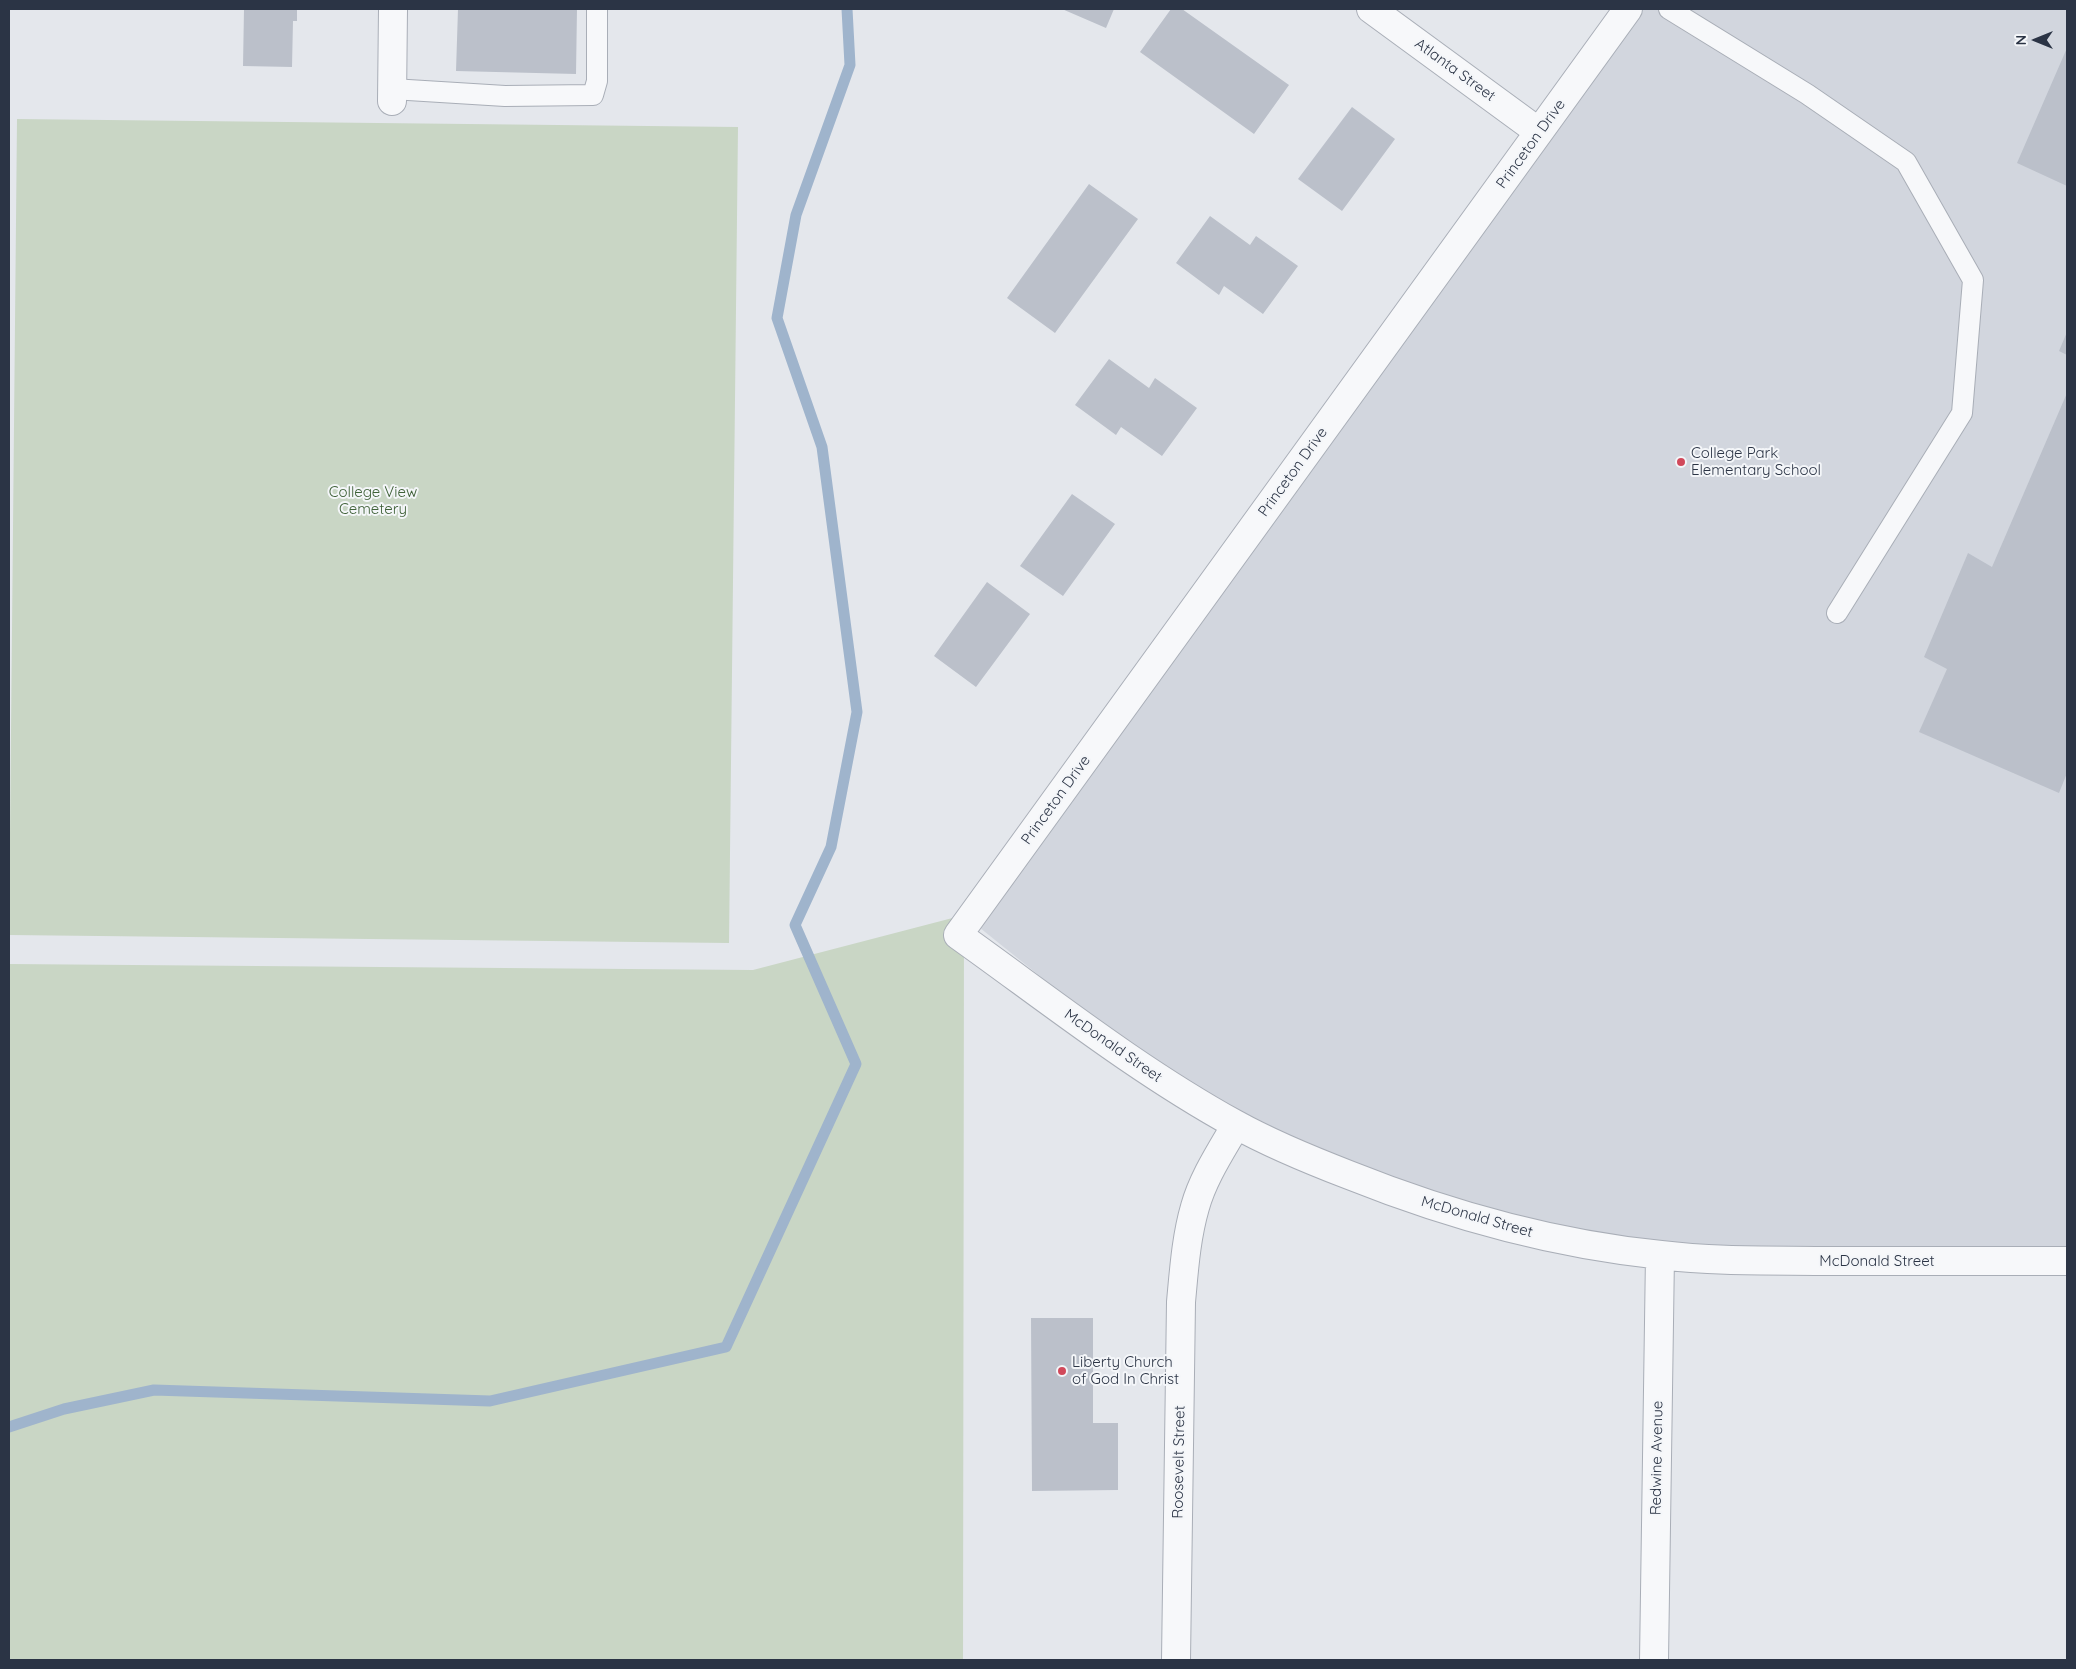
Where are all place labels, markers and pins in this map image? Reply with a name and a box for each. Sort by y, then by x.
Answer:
place label: College Park Elementary School [1691,444,1821,479]
marker: College Park Elementary School [1675,456,1687,468]
place label: Liberty Church of God In Christ [1072,1353,1179,1388]
marker: Liberty Church of God In Christ [1056,1365,1068,1377]

